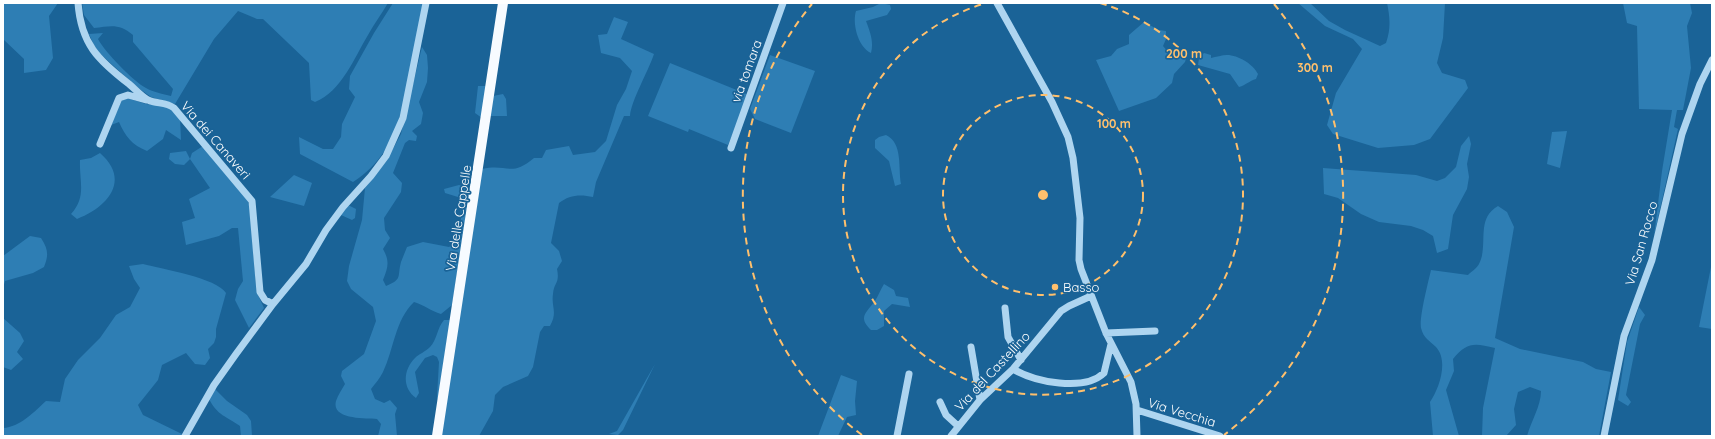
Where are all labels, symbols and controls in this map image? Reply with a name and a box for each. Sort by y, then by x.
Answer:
street label: via tomara [727,37,765,105]
text: 200 m [1166,46,1202,61]
text: 300 m [1297,60,1333,75]
street label: Via dei Canaveri [178,98,254,182]
text: 100 m [1097,116,1131,131]
street label: Via delle Cappelle [442,164,474,272]
centre of rings [1036,188,1050,202]
street label: Via San Rocco [1621,199,1661,287]
place label: Basso [1063,279,1100,295]
marker: Basso [1050,282,1060,292]
street label: Via del Castellino [951,328,1033,414]
street label: Via Vecchia [1146,394,1218,430]

